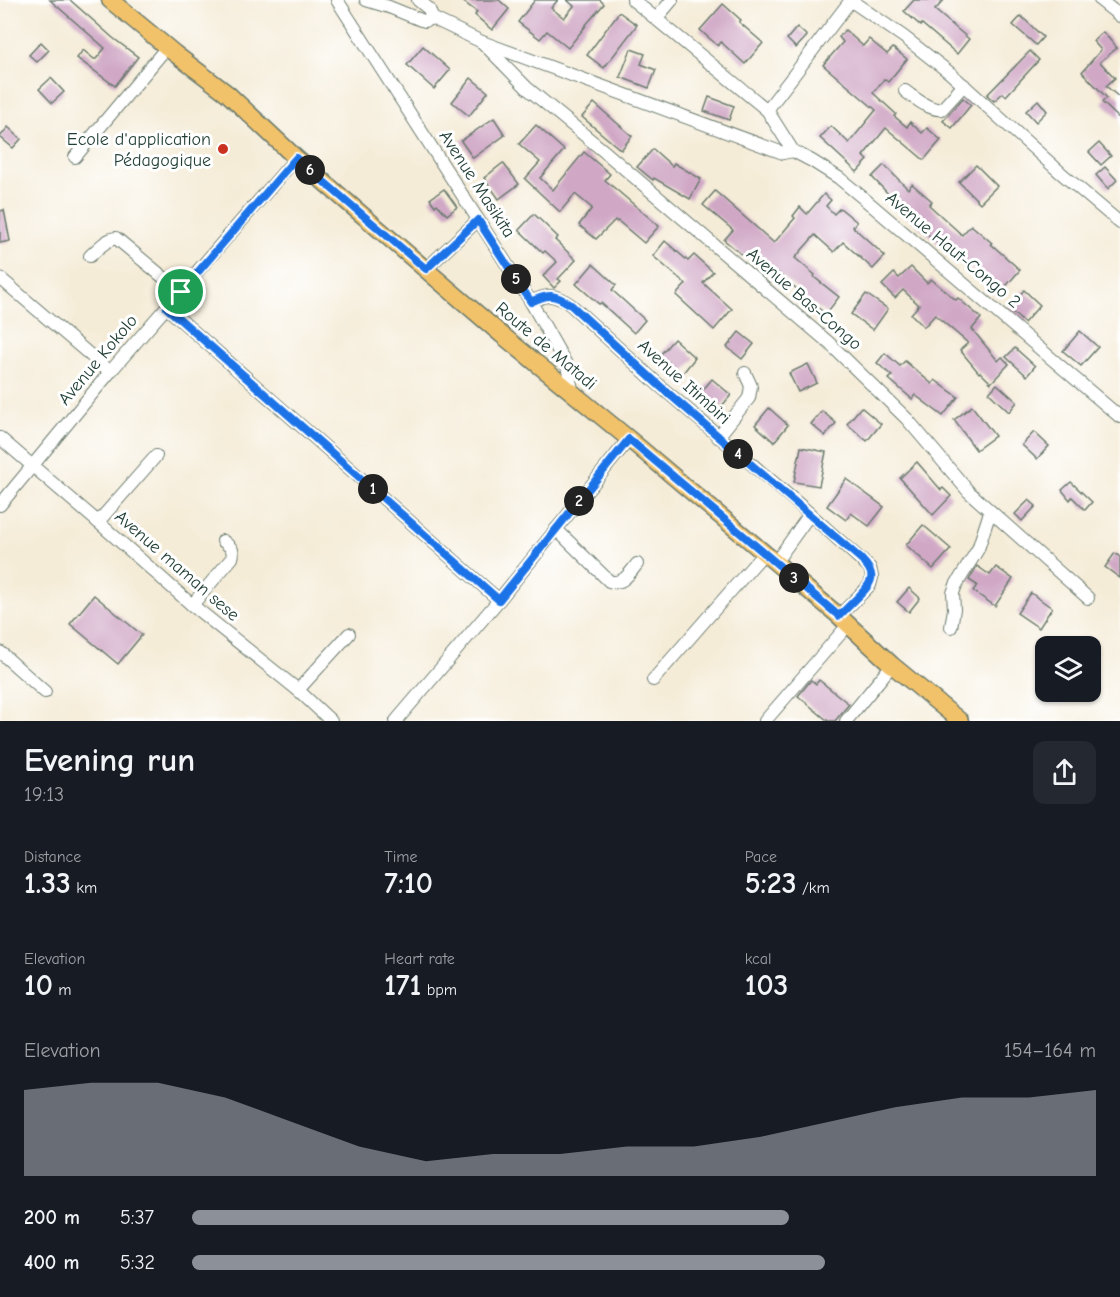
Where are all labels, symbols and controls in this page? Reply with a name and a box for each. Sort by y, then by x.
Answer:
street label: Avenue Masikita [435,126,519,242]
place label: Ecole d'application Pédagogique [67,129,211,171]
marker: Ecole d'application Pédagogique [216,142,230,156]
pin: 6 [295,155,325,185]
text: 6 [306,161,314,179]
street label: Avenue Haut-Congo 2 [881,187,1025,313]
street label: Avenue Bas-Congo [742,243,866,355]
pin: 5 [501,264,531,294]
pin [155,266,206,317]
text: 5 [512,270,520,288]
icon: arrive [164,275,197,308]
street label: Route de Matadi [491,298,601,394]
street label: Avenue Kokolo [54,310,142,410]
street label: Avenue Itimbiri [634,335,734,429]
pin: 4 [723,439,753,469]
text: 4 [734,445,742,463]
pin: 1 [358,474,388,504]
text: 1 [370,480,376,498]
pin: 2 [564,486,594,516]
text: 2 [575,492,583,510]
street label: Avenue maman sese [110,506,244,626]
pin: 3 [779,563,809,593]
text: 3 [790,569,798,587]
map controls [1035,636,1101,702]
button: layers [1035,636,1101,702]
text: Evening run [24,741,195,779]
button: share [1033,741,1096,804]
text: 19:13 [24,783,64,806]
text: Distance [24,848,81,866]
text: Time [384,848,418,866]
text: Pace [745,848,777,866]
text: 1.33 [24,866,71,901]
text: 7:10 [384,866,433,901]
text: 5:23 [745,866,797,901]
text: km [71,879,97,897]
text: /km [797,879,830,897]
text: Elevation [24,950,85,968]
text: Heart rate [384,950,455,968]
text: kcal [745,950,772,968]
text: 10 [24,968,53,1003]
text: 171 [384,968,421,1003]
text: 103 [745,968,788,1003]
text: m [53,981,72,999]
text: bpm [421,981,457,999]
text: Elevation [24,1039,101,1062]
text: 154–164 m [1004,1039,1096,1062]
text: 200 m [24,1206,80,1229]
text: 5:37 [120,1206,154,1229]
text: 400 m [24,1251,79,1274]
text: 5:32 [120,1251,155,1274]

